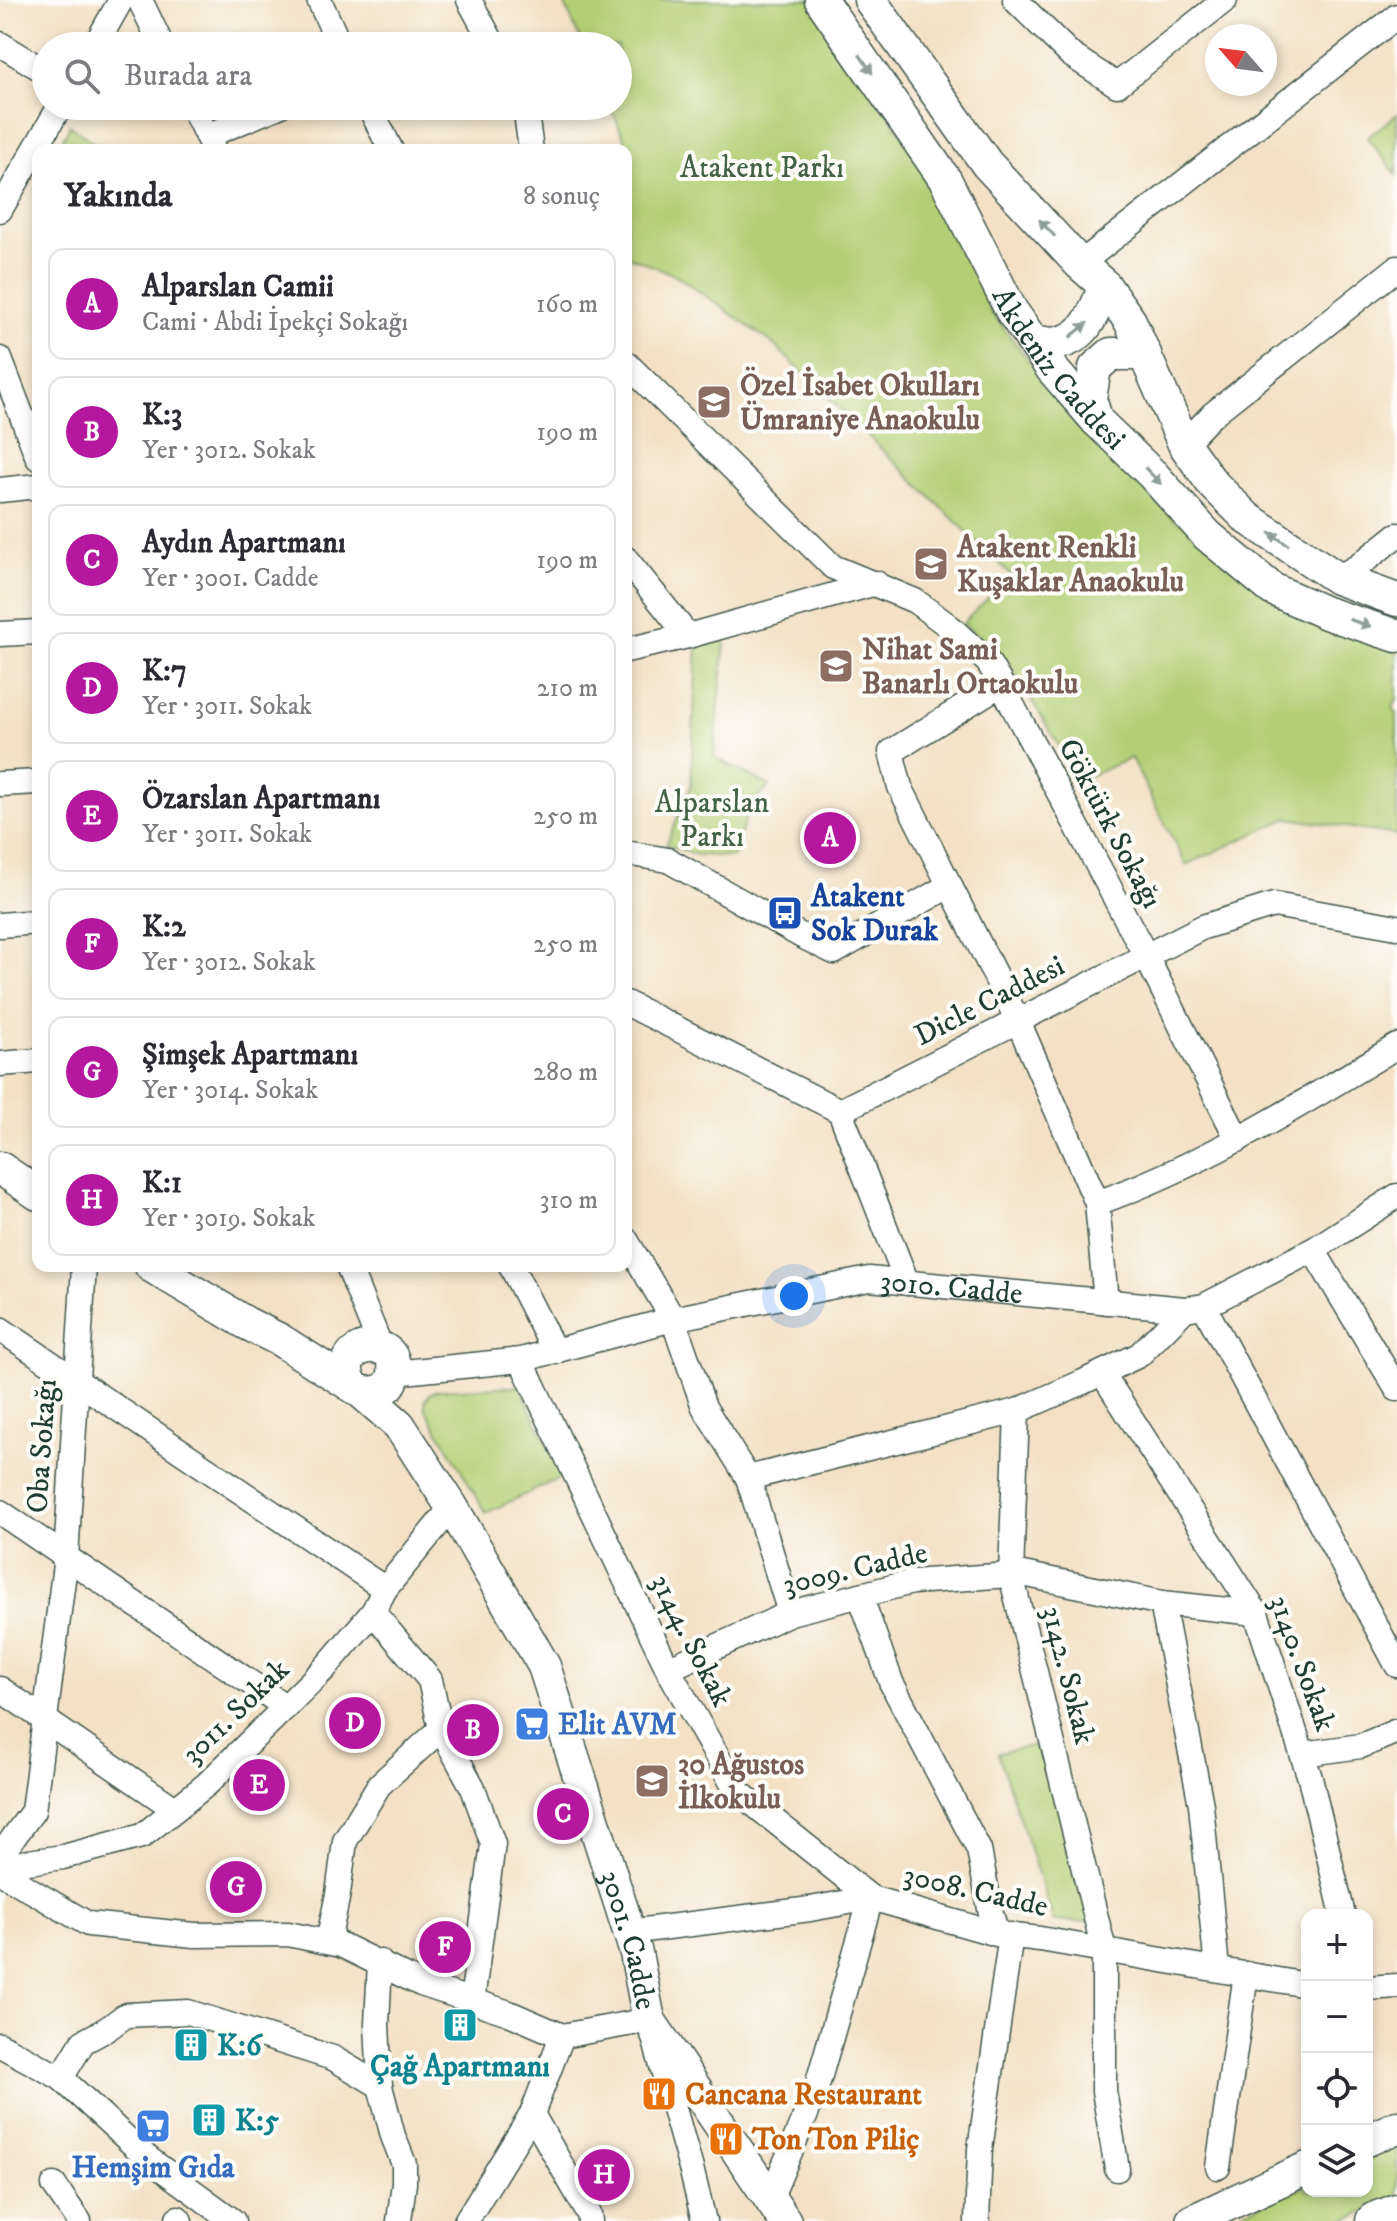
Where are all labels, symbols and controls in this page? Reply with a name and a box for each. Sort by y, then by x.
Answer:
north arrow [1205,24,1277,96]
search box [32,32,632,120]
one-way arrow [858,53,873,74]
icon: search [60,54,104,98]
text: Burada ara [124,58,252,95]
park label: Atakent Parkı [680,150,844,187]
text: Yakında [64,175,172,217]
text: 8 sonuç [523,180,600,213]
one-way arrow [1038,218,1056,237]
text: Alparslan Camii [142,269,334,306]
street label: Akdeniz Caddesi [983,282,1133,459]
text: A [84,288,100,321]
text: 160 m [536,288,598,321]
text: Cami · Abdi İpekçi Sokağı [142,306,408,339]
one-way arrow [1069,321,1090,338]
place label: Özel İsabet Okulları Ümraniye Anaokulu [740,366,980,439]
school or university icon: Özel İsabet Okulları Ümraniye Anaokulu [695,383,733,421]
text: K:3 [142,397,182,434]
text: B [84,416,100,449]
text: 190 m [536,416,598,449]
text: Yer · 3012. Sokak [142,434,316,467]
one-way arrow [1143,466,1161,485]
text: Aydın Apartmanı [142,525,346,562]
place label: Atakent Renkli Kuşaklar Anaokulu [956,530,1184,601]
one-way arrow [1268,532,1289,547]
text: C [83,544,101,577]
text: 190 m [536,544,598,577]
school or university icon: Atakent Renkli Kuşaklar Anaokulu [912,545,950,583]
text: Yer · 3001. Cadde [142,562,319,595]
one-way arrow [1349,617,1373,630]
place label: Nihat Sami Banarlı Ortaokulu [862,632,1078,703]
school or university icon: Nihat Sami Banarlı Ortaokulu [817,647,855,685]
text: K:7 [142,653,187,690]
text: D [82,672,102,705]
text: 210 m [537,672,598,705]
text: Yer · 3011. Sokak [142,690,312,723]
street label: Göktürk Sokağı [1049,733,1170,915]
text: Özarslan Apartmanı [142,781,380,818]
park label: Alparslan Parkı [655,785,770,856]
text: E [83,800,101,833]
text: 250 m [533,800,598,833]
pin: A [804,808,856,868]
text: Yer · 3011. Sokak [142,818,312,851]
place label: Atakent Sok Durak [810,879,939,950]
bus stop icon: Atakent Sok Durak [766,894,804,932]
text: K:2 [142,909,186,946]
text: F [84,928,100,961]
text: 250 m [533,928,598,961]
text: Yer · 3012. Sokak [142,946,316,979]
street label: Dicle Caddesi [908,948,1071,1055]
text: Şimşek Apartmanı [142,1037,358,1074]
text: G [83,1056,101,1089]
text: 280 m [533,1056,598,1089]
text: Yer · 3014. Sokak [142,1074,318,1107]
text: K:1 [142,1165,182,1202]
text: H [81,1184,103,1217]
text: 310 m [540,1184,598,1217]
text: Yer · 3019. Sokak [142,1202,315,1235]
street label: 3010. Cadde [878,1263,1024,1313]
your location [774,1276,814,1316]
street label: Oba Sokağı [19,1378,66,1515]
street label: 3009. Cadde [780,1535,931,1604]
street label: 3144. Sokak [642,1568,740,1713]
street label: 3140. Sokak [1260,1591,1343,1737]
street label: 3142. Sokak [1033,1603,1103,1748]
street label: 3011. Sokak [174,1652,298,1772]
pin: D [329,1693,381,1753]
pin: B [447,1700,499,1760]
supermarket icon: Elit AVM [513,1705,551,1743]
place label: Elit AVM [558,1707,677,1744]
place label: 30 Ağustos İlkokulu [678,1747,804,1818]
pin: E [233,1755,285,1815]
school or university icon: 30 Ağustos İlkokulu [633,1762,671,1800]
pin: C [537,1784,589,1844]
pin: G [210,1857,262,1917]
street label: 3008. Cadde [900,1857,1051,1926]
street label: 3001. Cadde [591,1866,664,2013]
map controls [1301,1909,1373,2197]
button: + [1301,1909,1373,1981]
pin: F [419,1917,471,1977]
button: − [1301,1981,1373,2053]
building icon: Çağ Apartmanı [441,2006,479,2044]
building icon: K:6 [172,2026,210,2064]
place label: K:6 [217,2028,263,2065]
place label: Çağ Apartmanı [370,2049,550,2086]
button: locate [1301,2053,1373,2125]
restaurant icon: Cancana Restaurant [640,2075,678,2113]
place label: Cancana Restaurant [685,2077,922,2114]
building icon: K:5 [190,2101,228,2139]
place label: K:5 [235,2103,279,2140]
supermarket icon: Hemşim Gıda [134,2107,172,2145]
restaurant icon: Ton Ton Piliç [707,2120,745,2158]
place label: Ton Ton Piliç [751,2122,919,2159]
button: layers [1301,2125,1373,2197]
pin: H [578,2145,630,2205]
place label: Hemşim Gıda [72,2150,236,2187]

